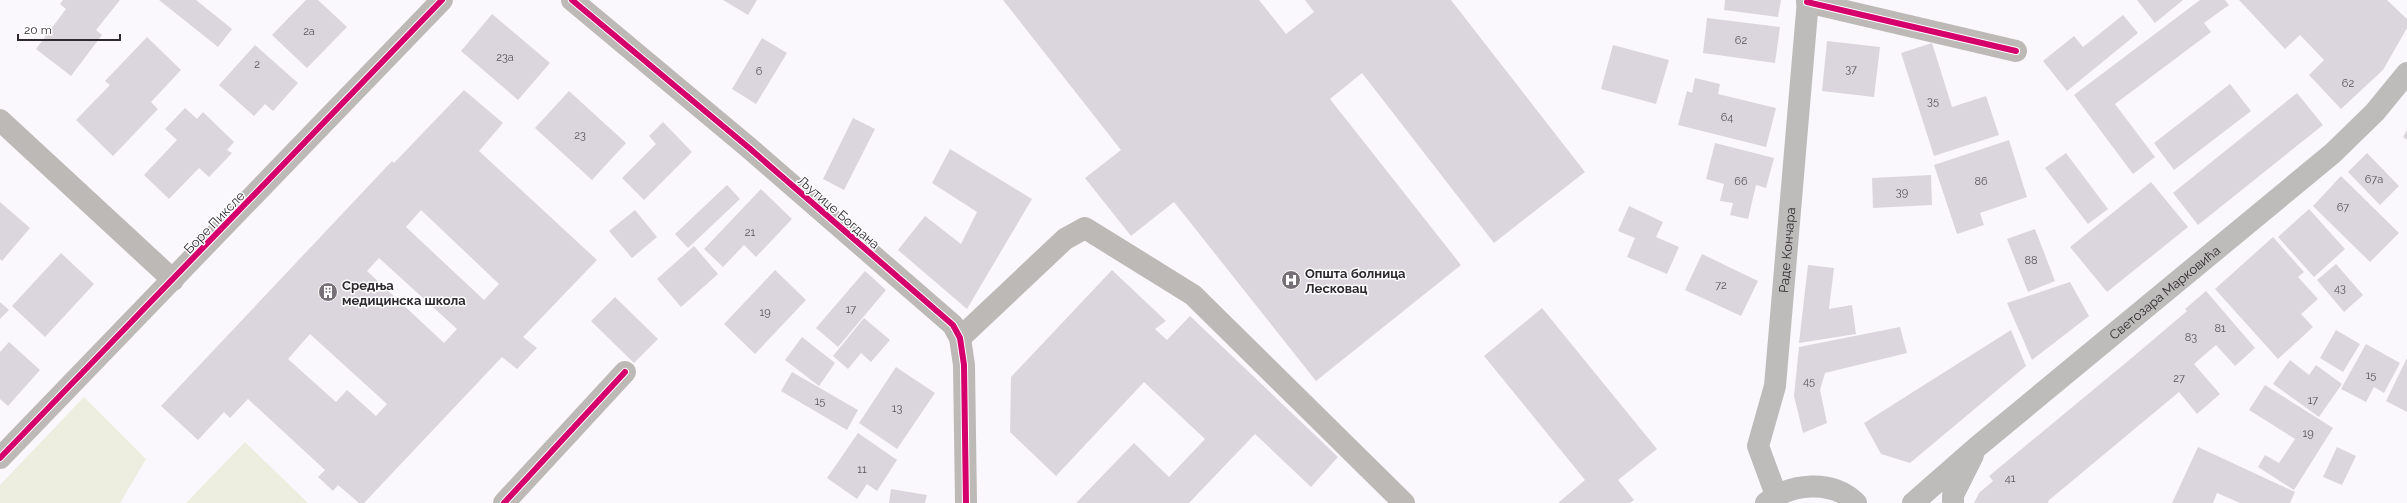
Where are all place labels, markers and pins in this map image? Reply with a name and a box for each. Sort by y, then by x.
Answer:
place label: Општа болница Лесковац [1305,266,1406,296]
hospital icon: Општа болница Лесковац [1280,269,1302,291]
place label: Средња медицинска школа [342,278,466,308]
building icon: Средња медицинска школа [317,281,339,303]

